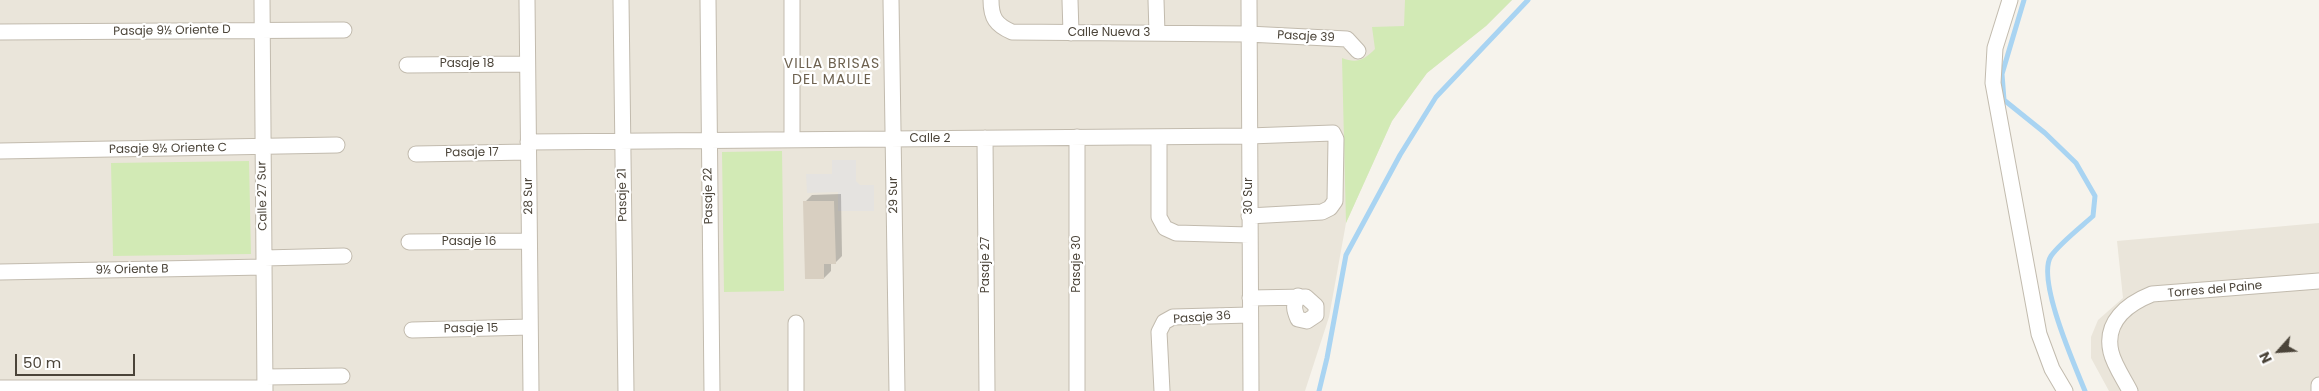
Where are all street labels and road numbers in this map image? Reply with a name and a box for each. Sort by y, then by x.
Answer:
street label: Pasaje 9½ Oriente D [113,23,231,39]
street label: Calle Nueva 3 [1068,26,1150,40]
street label: Pasaje 39 [1277,28,1335,46]
street label: Pasaje 18 [440,57,494,71]
street label: Calle 2 [910,132,950,146]
street label: Pasaje 9½ Oriente C [109,141,227,157]
street label: Pasaje 17 [445,145,499,161]
street label: Calle 27 Sur [255,161,271,231]
street label: Pasaje 22 [701,167,717,225]
street label: Pasaje 21 [615,168,631,222]
street label: 29 Sur [886,176,902,214]
street label: 28 Sur [521,177,537,215]
street label: 30 Sur [1242,177,1256,215]
street label: Pasaje 16 [442,235,496,249]
street label: Pasaje 30 [1070,235,1084,293]
street label: Pasaje 27 [979,237,993,293]
street label: 9½ Oriente B [95,262,169,278]
street label: Torres del Paine [2167,279,2263,301]
street label: Pasaje 36 [1173,309,1231,327]
street label: Pasaje 15 [444,321,498,337]

